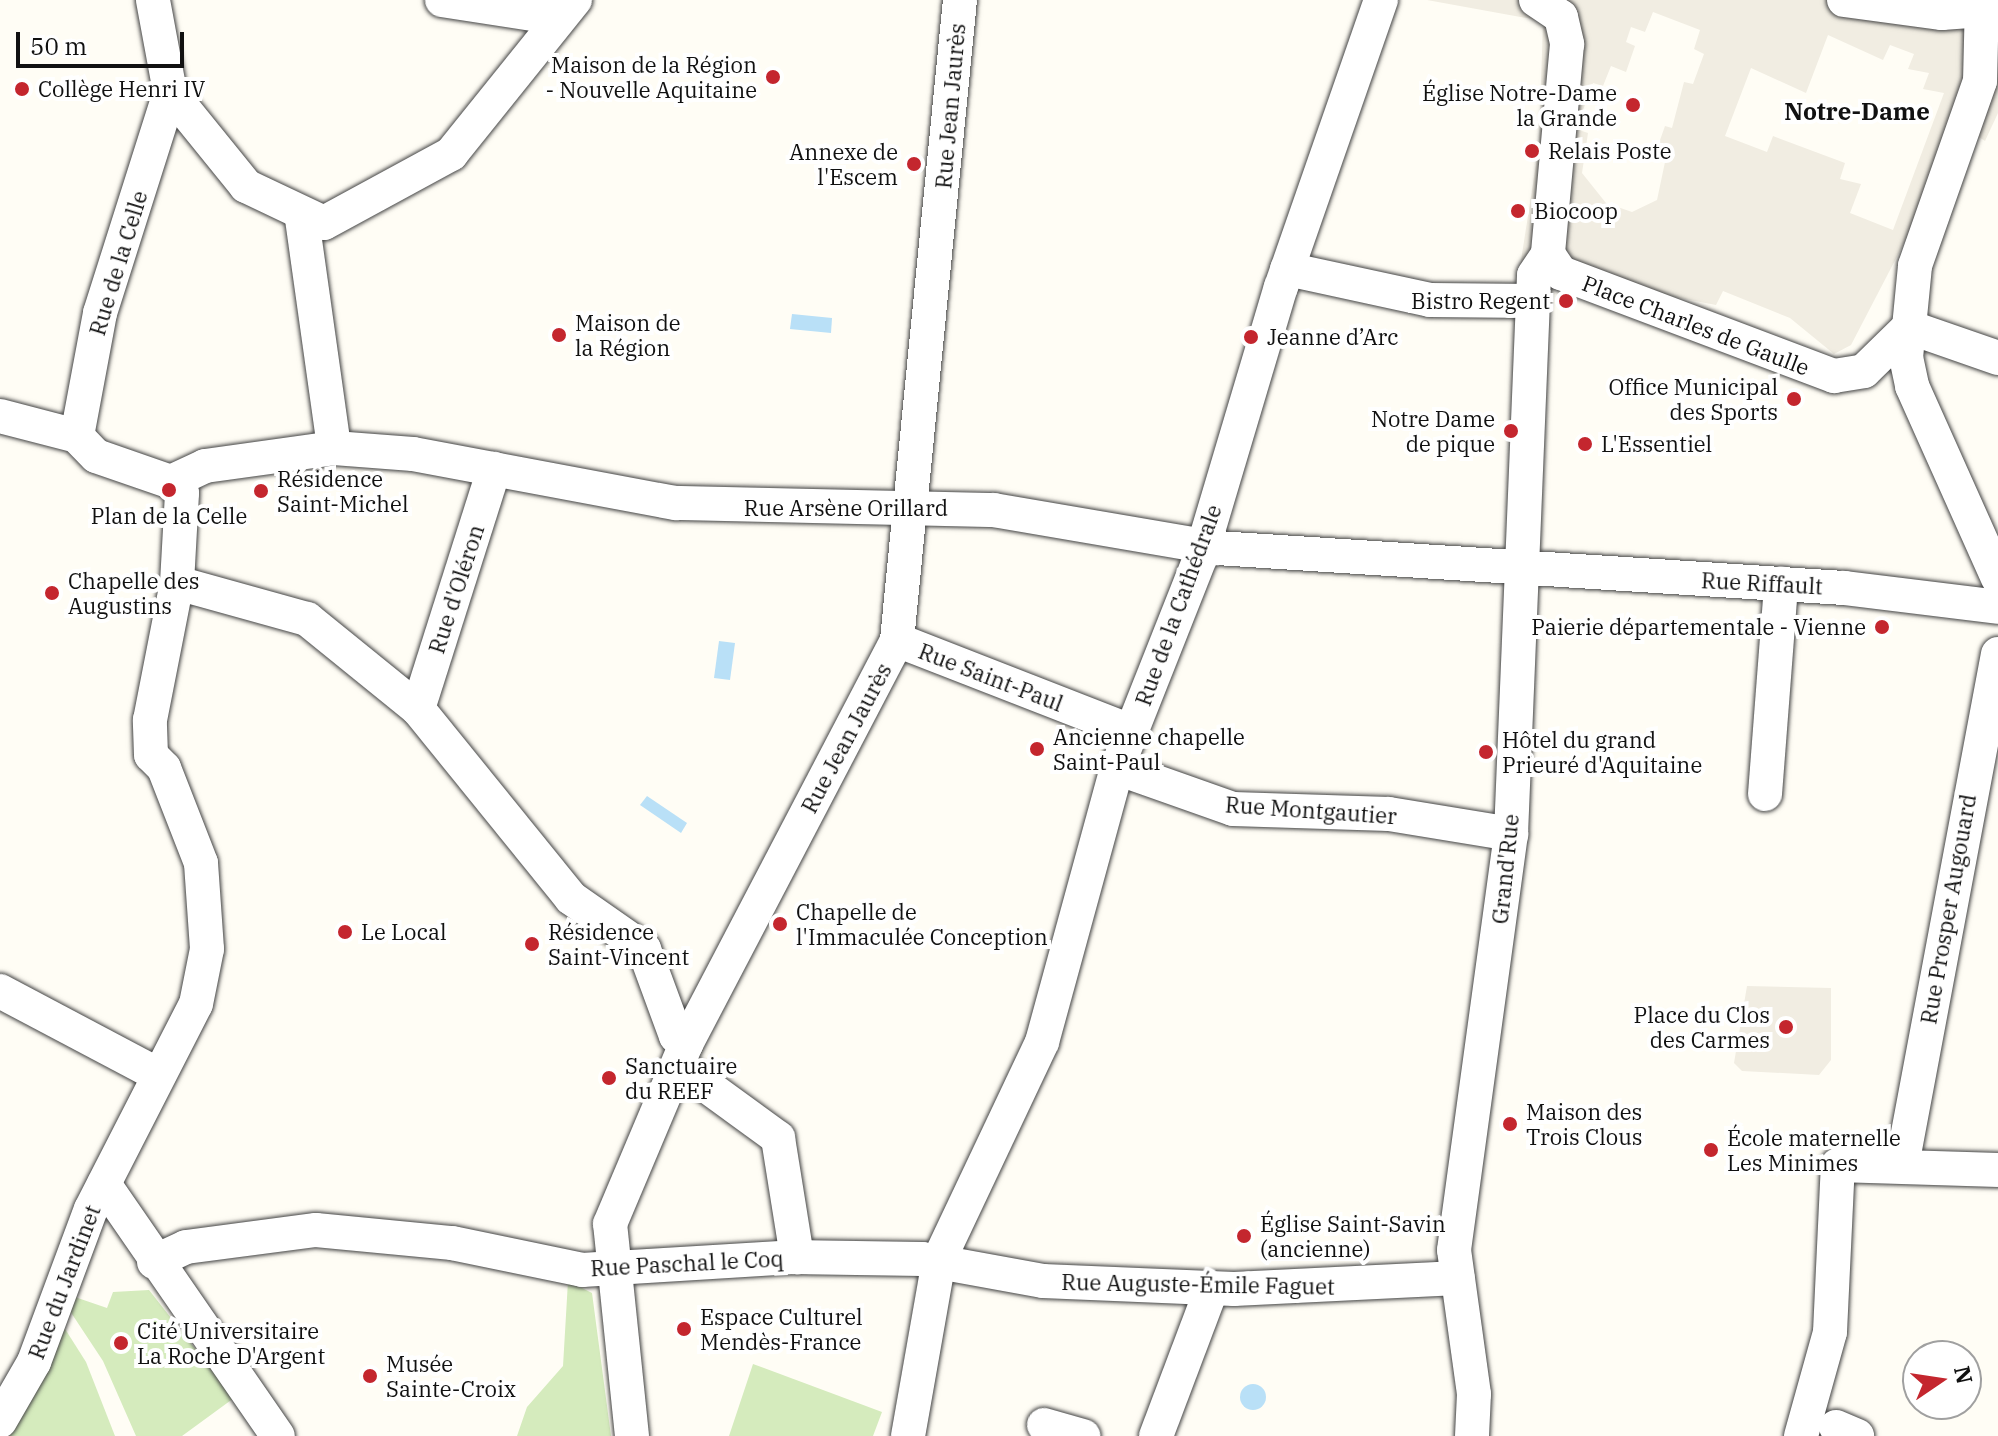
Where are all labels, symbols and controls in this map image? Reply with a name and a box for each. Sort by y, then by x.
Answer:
scale bar [20,16,188,66]
street label: Rue Jean Jaurès [930,22,970,190]
text: 50 m [30,30,87,62]
place label: Maison de la Région - Nouvelle Aquitaine [546,51,757,102]
marker: Maison de la Région - Nouvelle Aquitaine [764,68,782,86]
place label: Collège Henri IV [38,76,205,102]
place label: Église Notre-Dame la Grande [1422,79,1617,130]
marker: Collège Henri IV [13,80,31,98]
marker: Église Notre-Dame la Grande [1624,96,1642,114]
district label: Notre-Dame [1784,98,1930,126]
place label: Annexe de l'Escem [789,138,898,190]
place label: Relais Poste [1548,138,1671,164]
marker: Relais Poste [1523,142,1541,160]
marker: Annexe de l'Escem [905,155,923,173]
street label: Rue de la Celle [83,187,153,339]
place label: Biocoop [1534,198,1618,224]
marker: Biocoop [1509,202,1527,220]
street label: Place Charles de Gaulle [1579,269,1813,381]
place label: Bistro Regent [1411,288,1550,314]
marker: Bistro Regent [1557,292,1575,310]
place label: Maison de la Région [575,309,681,360]
place label: Jeanne d’Arc [1267,324,1399,350]
marker: Maison de la Région [550,326,568,344]
marker: Jeanne d’Arc [1242,328,1260,346]
place label: Office Municipal des Sports [1608,373,1778,424]
marker: Office Municipal des Sports [1785,390,1803,408]
place label: Notre Dame de pique [1371,405,1495,456]
marker: Notre Dame de pique [1502,422,1520,440]
place label: L'Essentiel [1601,431,1712,457]
marker: L'Essentiel [1576,435,1594,453]
place label: Résidence Saint-Michel [277,465,408,516]
marker: Plan de la Celle [160,481,178,499]
marker: Résidence Saint-Michel [252,482,270,500]
street label: Rue Arsène Orillard [744,495,948,521]
street label: Rue de la Cathédrale [1129,501,1227,709]
place label: Plan de la Celle [91,503,247,529]
street label: Rue d'Oléron [423,521,489,657]
place label: Chapelle des Augustins [68,567,200,618]
street label: Rue Riffault [1700,567,1824,599]
marker: Chapelle des Augustins [43,584,61,602]
place label: Paierie départementale - Vienne [1531,614,1866,640]
marker: Paierie départementale - Vienne [1873,618,1891,636]
street label: Rue Saint-Paul [915,637,1067,717]
street label: Rue Jean Jaurès [795,659,897,817]
place label: Ancienne chapelle Saint-Paul [1053,723,1245,774]
place label: Hôtel du grand Prieuré d'Aquitaine [1502,726,1702,778]
marker: Ancienne chapelle Saint-Paul [1028,740,1046,758]
marker: Hôtel du grand Prieuré d'Aquitaine [1477,743,1495,761]
street label: Rue Montgautier [1224,791,1398,829]
street label: Rue Prosper Augouard [1915,792,1981,1026]
street label: Grand'Rue [1486,813,1524,925]
place label: Chapelle de l'Immaculée Conception [796,898,1048,950]
marker: Chapelle de l'Immaculée Conception [771,915,789,933]
place label: Résidence Saint-Vincent [548,918,689,970]
place label: Le Local [361,919,447,945]
marker: Le Local [336,923,354,941]
marker: Résidence Saint-Vincent [523,935,541,953]
place label: Place du Clos des Carmes [1633,1001,1770,1052]
marker: Place du Clos des Carmes [1777,1018,1795,1036]
place label: Sanctuaire du REEF [625,1052,737,1104]
marker: Sanctuaire du REEF [600,1069,618,1087]
place label: Maison des Trois Clous [1526,1098,1643,1150]
marker: Maison des Trois Clous [1501,1115,1519,1133]
place label: École maternelle Les Minimes [1727,1124,1901,1176]
marker: École maternelle Les Minimes [1702,1141,1720,1159]
street label: Rue du Jardinet [22,1201,106,1363]
place label: Église Saint-Savin (ancienne) [1260,1210,1446,1262]
marker: Église Saint-Savin (ancienne) [1235,1227,1253,1245]
street label: Rue Paschal le Coq [590,1245,784,1281]
street label: Rue Auguste-Émile Faguet [1061,1268,1335,1300]
place label: Espace Culturel Mendès-France [700,1303,863,1354]
place label: Cité Universitaire La Roche D'Argent [137,1317,325,1368]
marker: Espace Culturel Mendès-France [675,1320,693,1338]
marker: Cité Universitaire La Roche D'Argent [112,1334,130,1352]
north arrow [1902,1340,1982,1420]
place label: Musée Sainte-Croix [386,1350,516,1402]
text: N [1948,1363,1980,1387]
marker: Musée Sainte-Croix [361,1367,379,1385]

